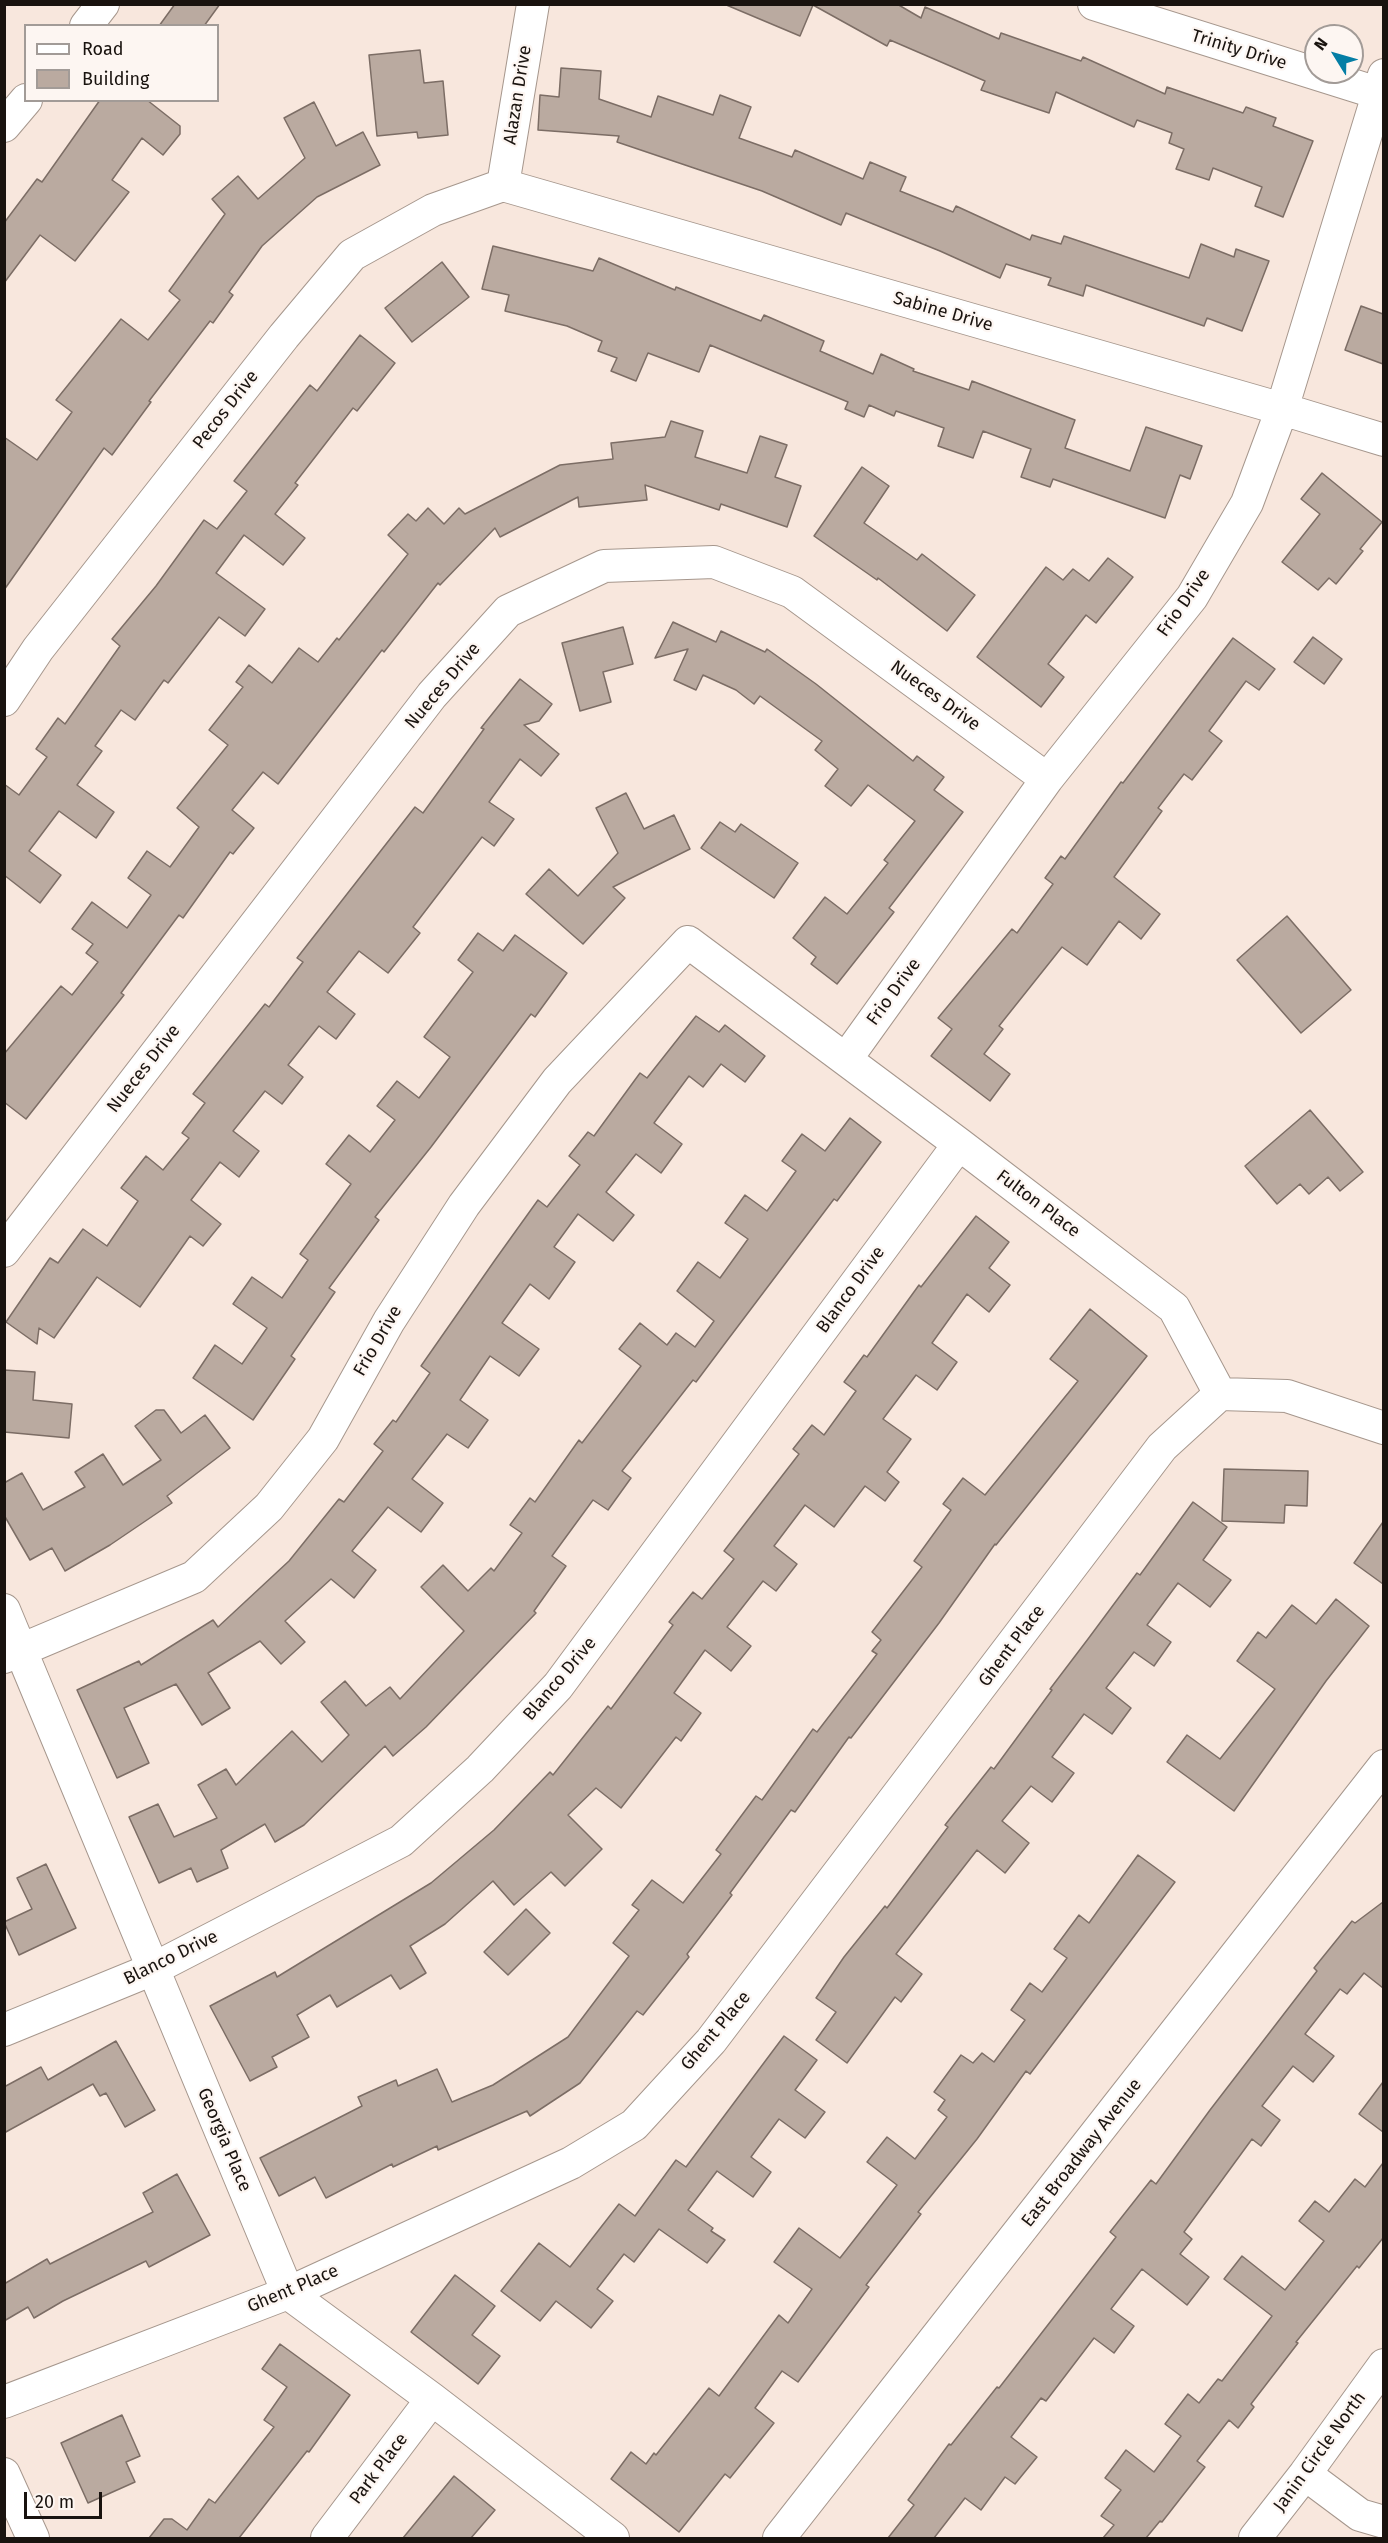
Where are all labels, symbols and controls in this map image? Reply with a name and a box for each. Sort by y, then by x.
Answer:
legend [24,24,219,102]
north arrow [1304,24,1364,84]
street label: Trinity Drive [1189,25,1289,75]
text: N [1310,34,1332,54]
text: Road [82,38,124,60]
street label: Alazan Drive [499,44,537,146]
text: Building [82,68,149,90]
street label: Sabine Drive [891,287,995,337]
street label: Pecos Drive [189,366,263,454]
street label: Frio Drive [1153,565,1215,641]
street label: Nueces Drive [401,638,485,734]
street label: Nueces Drive [886,656,984,736]
street label: Frio Drive [862,954,926,1030]
street label: Nueces Drive [103,1021,185,1117]
street label: Fulton Place [992,1165,1084,1243]
street label: Blanco Drive [812,1242,890,1338]
street label: Frio Drive [349,1302,407,1380]
street label: Ghent Place [974,1601,1050,1691]
street label: Blanco Drive [519,1633,601,1725]
street label: Blanco Drive [120,1926,222,1990]
street label: Ghent Place [677,1987,755,2075]
street label: East Broadway Avenue [1017,2074,1147,2232]
street label: Georgia Place [192,2085,256,2195]
street label: Ghent Place [244,2260,342,2318]
street label: Janin Circle North [1269,2388,1371,2516]
street label: Park Place [345,2429,413,2509]
scale bar [27,2480,105,2518]
text: 20 m [35,2491,74,2513]

